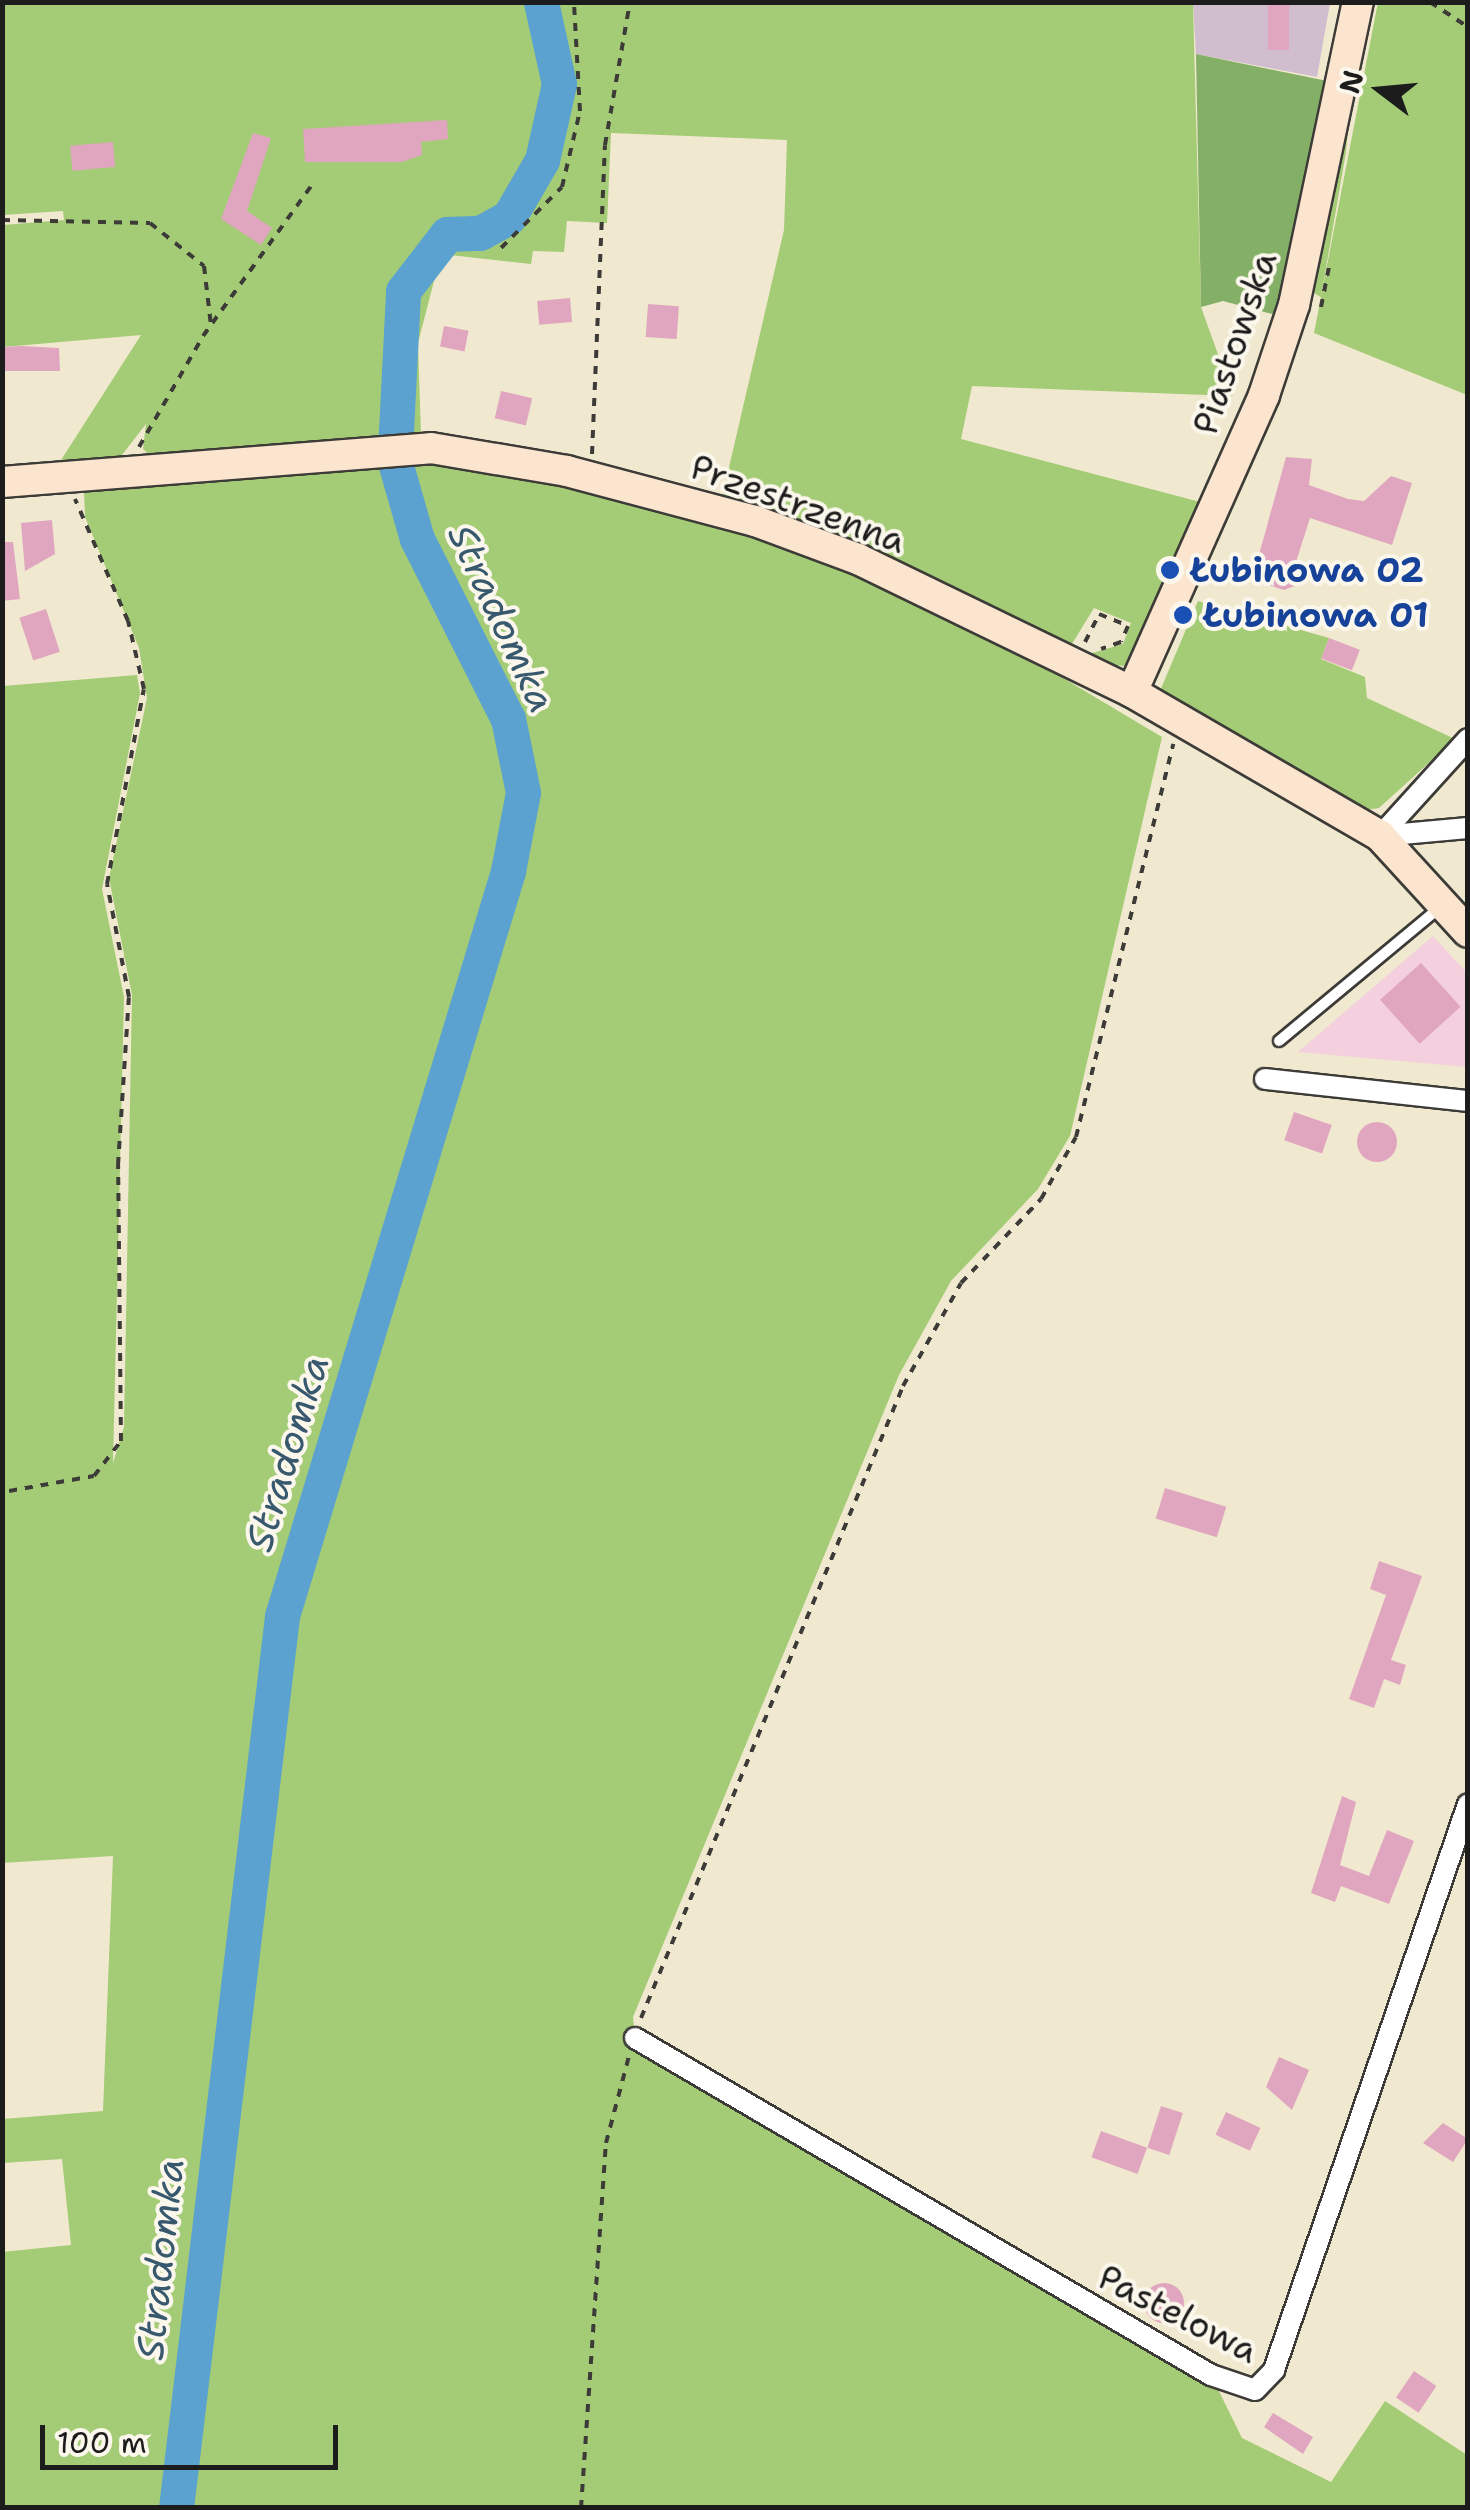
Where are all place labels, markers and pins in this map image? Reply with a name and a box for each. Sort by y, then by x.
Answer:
place label: Łubinowa 02 [1190,549,1424,591]
marker: Łubinowa 02 [1159,559,1181,581]
place label: Łubinowa 01 [1203,594,1429,636]
marker: Łubinowa 01 [1172,604,1194,626]

